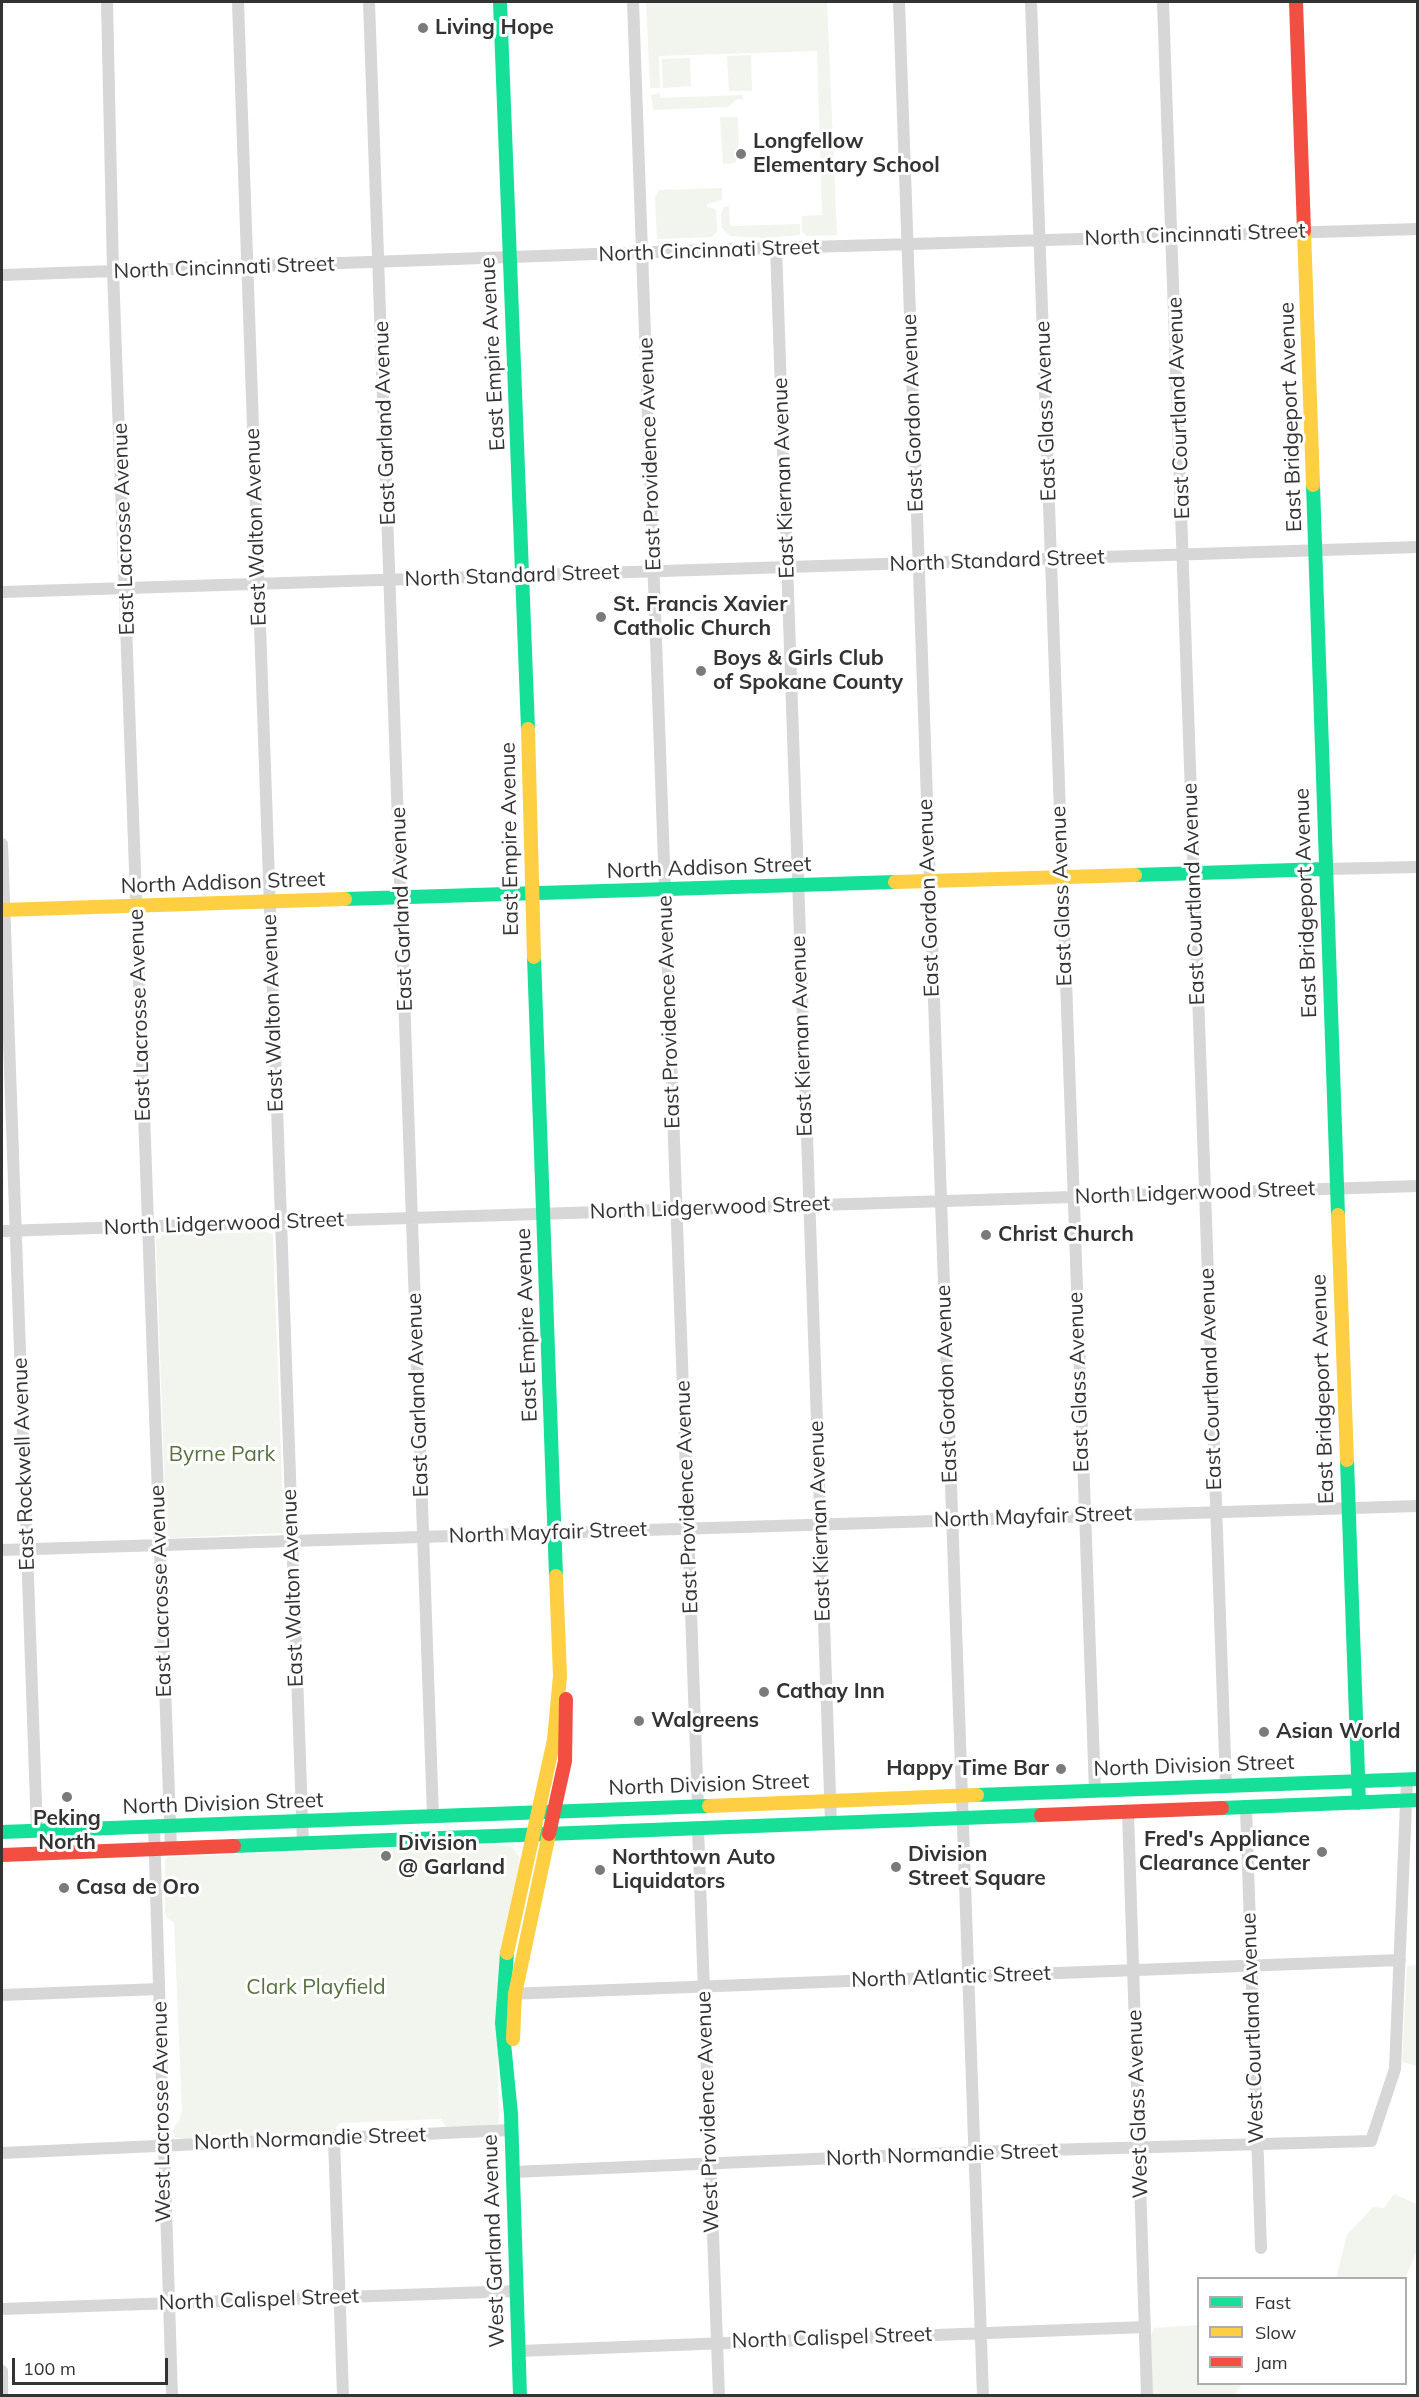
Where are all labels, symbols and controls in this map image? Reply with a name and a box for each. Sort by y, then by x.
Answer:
place label: Living Hope [435,15,554,41]
marker: Living Hope [416,21,430,35]
place label: Longfellow Elementary School [753,129,940,179]
marker: Longfellow Elementary School [734,147,748,161]
street label: North Cincinnati Street [1084,219,1306,251]
street label: North Cincinnati Street [598,235,820,267]
street label: North Cincinnati Street [113,252,335,284]
street label: East Empire Avenue [475,257,511,451]
street label: East Courtland Avenue [1163,296,1195,520]
street label: East Bridgeport Avenue [1274,301,1308,533]
street label: East Gordon Avenue [897,313,929,513]
street label: East Garland Avenue [369,320,401,526]
street label: East Glass Avenue [1030,320,1062,502]
street label: East Providence Avenue [633,337,667,571]
street label: East Kiernan Avenue [768,377,800,579]
street label: East Lacrosse Avenue [108,422,140,636]
street label: East Walton Avenue [240,428,272,626]
street label: North Standard Street [889,545,1105,577]
street label: North Standard Street [404,560,620,592]
place label: St. Francis Xavier Catholic Church [613,592,787,642]
marker: St. Francis Xavier Catholic Church [594,610,608,624]
place label: Boys & Girls Club of Spokane County [713,646,903,696]
marker: Boys & Girls Club of Spokane County [694,664,708,678]
street label: East Empire Avenue [496,742,524,936]
street label: East Courtland Avenue [1178,782,1210,1006]
street label: East Bridgeport Avenue [1289,787,1323,1019]
street label: East Gordon Avenue [913,798,945,998]
street label: East Glass Avenue [1046,805,1078,987]
street label: East Garland Avenue [386,806,418,1012]
street label: North Addison Street [606,852,812,884]
street label: North Addison Street [120,867,326,899]
street label: East Providence Avenue [652,895,686,1129]
street label: East Lacrosse Avenue [124,908,156,1122]
street label: East Walton Avenue [257,914,289,1112]
street label: East Kiernan Avenue [786,935,818,1137]
street label: North Lidgerwood Street [1074,1176,1316,1210]
street label: North Lidgerwood Street [589,1191,831,1225]
street label: North Lidgerwood Street [103,1207,345,1241]
place label: Christ Church [998,1222,1134,1248]
street label: East Empire Avenue [511,1228,543,1422]
marker: Christ Church [979,1228,993,1242]
street label: East Courtland Avenue [1195,1267,1227,1491]
street label: East Bridgeport Avenue [1306,1273,1340,1505]
street label: East Gordon Avenue [931,1284,963,1484]
street label: East Glass Avenue [1063,1291,1095,1473]
street label: East Garland Avenue [402,1292,434,1498]
street label: East Rockwell Avenue [8,1357,40,1571]
street label: East Providence Avenue [670,1380,704,1614]
street label: East Kiernan Avenue [804,1420,836,1622]
park label: Byrne Park [169,1442,275,1468]
street label: East Lacrosse Avenue [145,1484,177,1698]
street label: East Walton Avenue [277,1489,309,1687]
street label: North Mayfair Street [933,1501,1133,1533]
street label: North Mayfair Street [448,1517,648,1549]
place label: Cathay Inn [776,1679,885,1705]
marker: Cathay Inn [757,1685,771,1699]
place label: Walgreens [651,1708,759,1734]
marker: Walgreens [632,1714,646,1728]
place label: Asian World [1276,1719,1400,1745]
marker: Asian World [1257,1725,1271,1739]
street label: North Division Street [1093,1750,1295,1782]
place label: Happy Time Bar [886,1756,1049,1782]
marker: Happy Time Bar [1054,1762,1068,1776]
street label: North Division Street [608,1769,810,1801]
street label: North Division Street [122,1788,324,1820]
marker: Peking North [60,1790,74,1804]
place label: Peking North [33,1806,101,1856]
place label: Fred's Appliance Clearance Center [1139,1827,1310,1877]
place label: Division @ Garland [398,1831,505,1881]
place label: Division Street Square [908,1842,1046,1892]
place label: Northtown Auto Liquidators [612,1845,775,1895]
marker: Fred's Appliance Clearance Center [1315,1845,1329,1859]
marker: Division @ Garland [379,1849,393,1863]
marker: Division Street Square [889,1860,903,1874]
marker: Northtown Auto Liquidators [593,1863,607,1877]
place label: Casa de Oro [76,1875,200,1901]
marker: Casa de Oro [57,1881,71,1895]
street label: West Courtland Avenue [1236,1912,1270,2144]
street label: North Atlantic Street [851,1961,1051,1993]
park label: Clark Playfield [246,1975,386,2001]
street label: West Providence Avenue [691,1991,725,2233]
street label: West Lacrosse Avenue [147,2001,177,2223]
street label: West Glass Avenue [1122,2009,1154,2199]
street label: North Normandie Street [194,2122,426,2156]
street label: West Garland Avenue [478,2134,510,2348]
street label: North Normandie Street [826,2138,1058,2172]
legend [1197,2277,1407,2385]
street label: North Calispel Street [158,2284,360,2316]
text: Fast [1255,2291,1291,2314]
text: Slow [1255,2321,1296,2344]
street label: North Calispel Street [731,2322,933,2354]
scale bar [15,2346,171,2384]
text: Jam [1255,2351,1288,2374]
text: 100 m [23,2357,76,2380]

